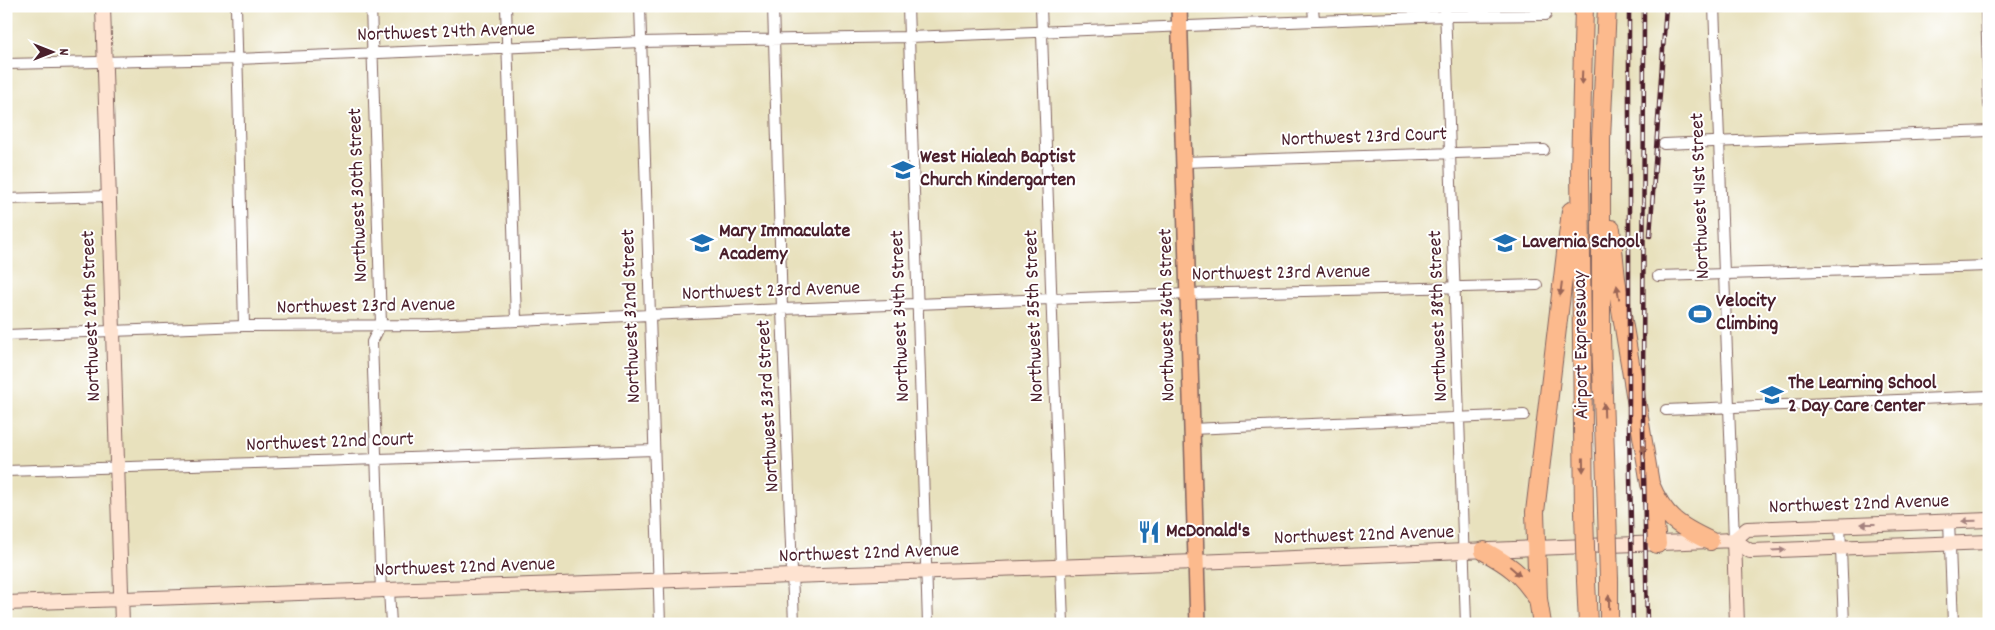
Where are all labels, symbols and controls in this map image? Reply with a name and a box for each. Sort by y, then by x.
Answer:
street label: Northwest 24th Avenue [357,16,535,50]
north arrow [28,28,78,78]
text: N [53,49,73,56]
one-way arrow [1577,70,1585,86]
street label: Northwest 30th Street [342,107,376,283]
street label: Northwest 41st Street [1684,112,1718,280]
street label: Northwest 23rd Court [1281,121,1447,155]
place label: West Hialeah Baptist Church Kindergarten [920,144,1076,195]
school or university icon: West Hialeah Baptist Church Kindergarten [890,157,916,183]
place label: Mary Immaculate Academy [719,218,850,269]
street label: Northwest 32nd Street [615,228,649,404]
street label: Northwest 36th Street [1152,228,1184,402]
street label: Northwest 35th Street [1018,229,1052,403]
place label: Lavernia School [1522,229,1640,257]
street label: Northwest 28th Street [75,230,109,402]
school or university icon: Mary Immaculate Academy [689,230,715,256]
street label: Northwest 34th Street [884,230,918,402]
street label: Northwest 38th Street [1422,230,1456,402]
school or university icon: Lavernia School [1492,230,1518,256]
street label: Northwest 23rd Avenue [1192,258,1371,290]
street label: Airport Expressway [1567,270,1597,420]
street label: Northwest 23rd Avenue [681,275,861,309]
one-way arrow [1557,281,1565,297]
one-way arrow [1614,283,1622,299]
place label: Velocity Climbing [1716,288,1779,339]
street label: Northwest 23rd Avenue [277,291,456,323]
sports icon: Velocity Climbing [1687,301,1713,327]
street label: Northwest 33rd Street [751,319,787,493]
place label: The Learning School 2 Day Care Center [1788,370,1937,421]
school or university icon: The Learning School 2 Day Care Center [1759,382,1785,408]
one-way arrow [1599,402,1607,418]
street label: Northwest 22nd Court [246,426,414,460]
one-way arrow [1640,443,1648,459]
one-way arrow [1579,457,1587,473]
street label: Northwest 22nd Avenue [1768,488,1950,522]
one-way arrow [1961,517,1977,525]
place label: McDonald's [1166,518,1250,546]
restaurant icon: McDonald's [1136,519,1162,545]
street label: Northwest 22nd Avenue [1273,519,1455,553]
one-way arrow [1860,520,1876,528]
street label: Northwest 22nd Avenue [778,537,960,571]
one-way arrow [1771,545,1787,553]
street label: Northwest 22nd Avenue [374,551,556,585]
one-way arrow [1509,565,1522,576]
one-way arrow [1605,594,1613,610]

